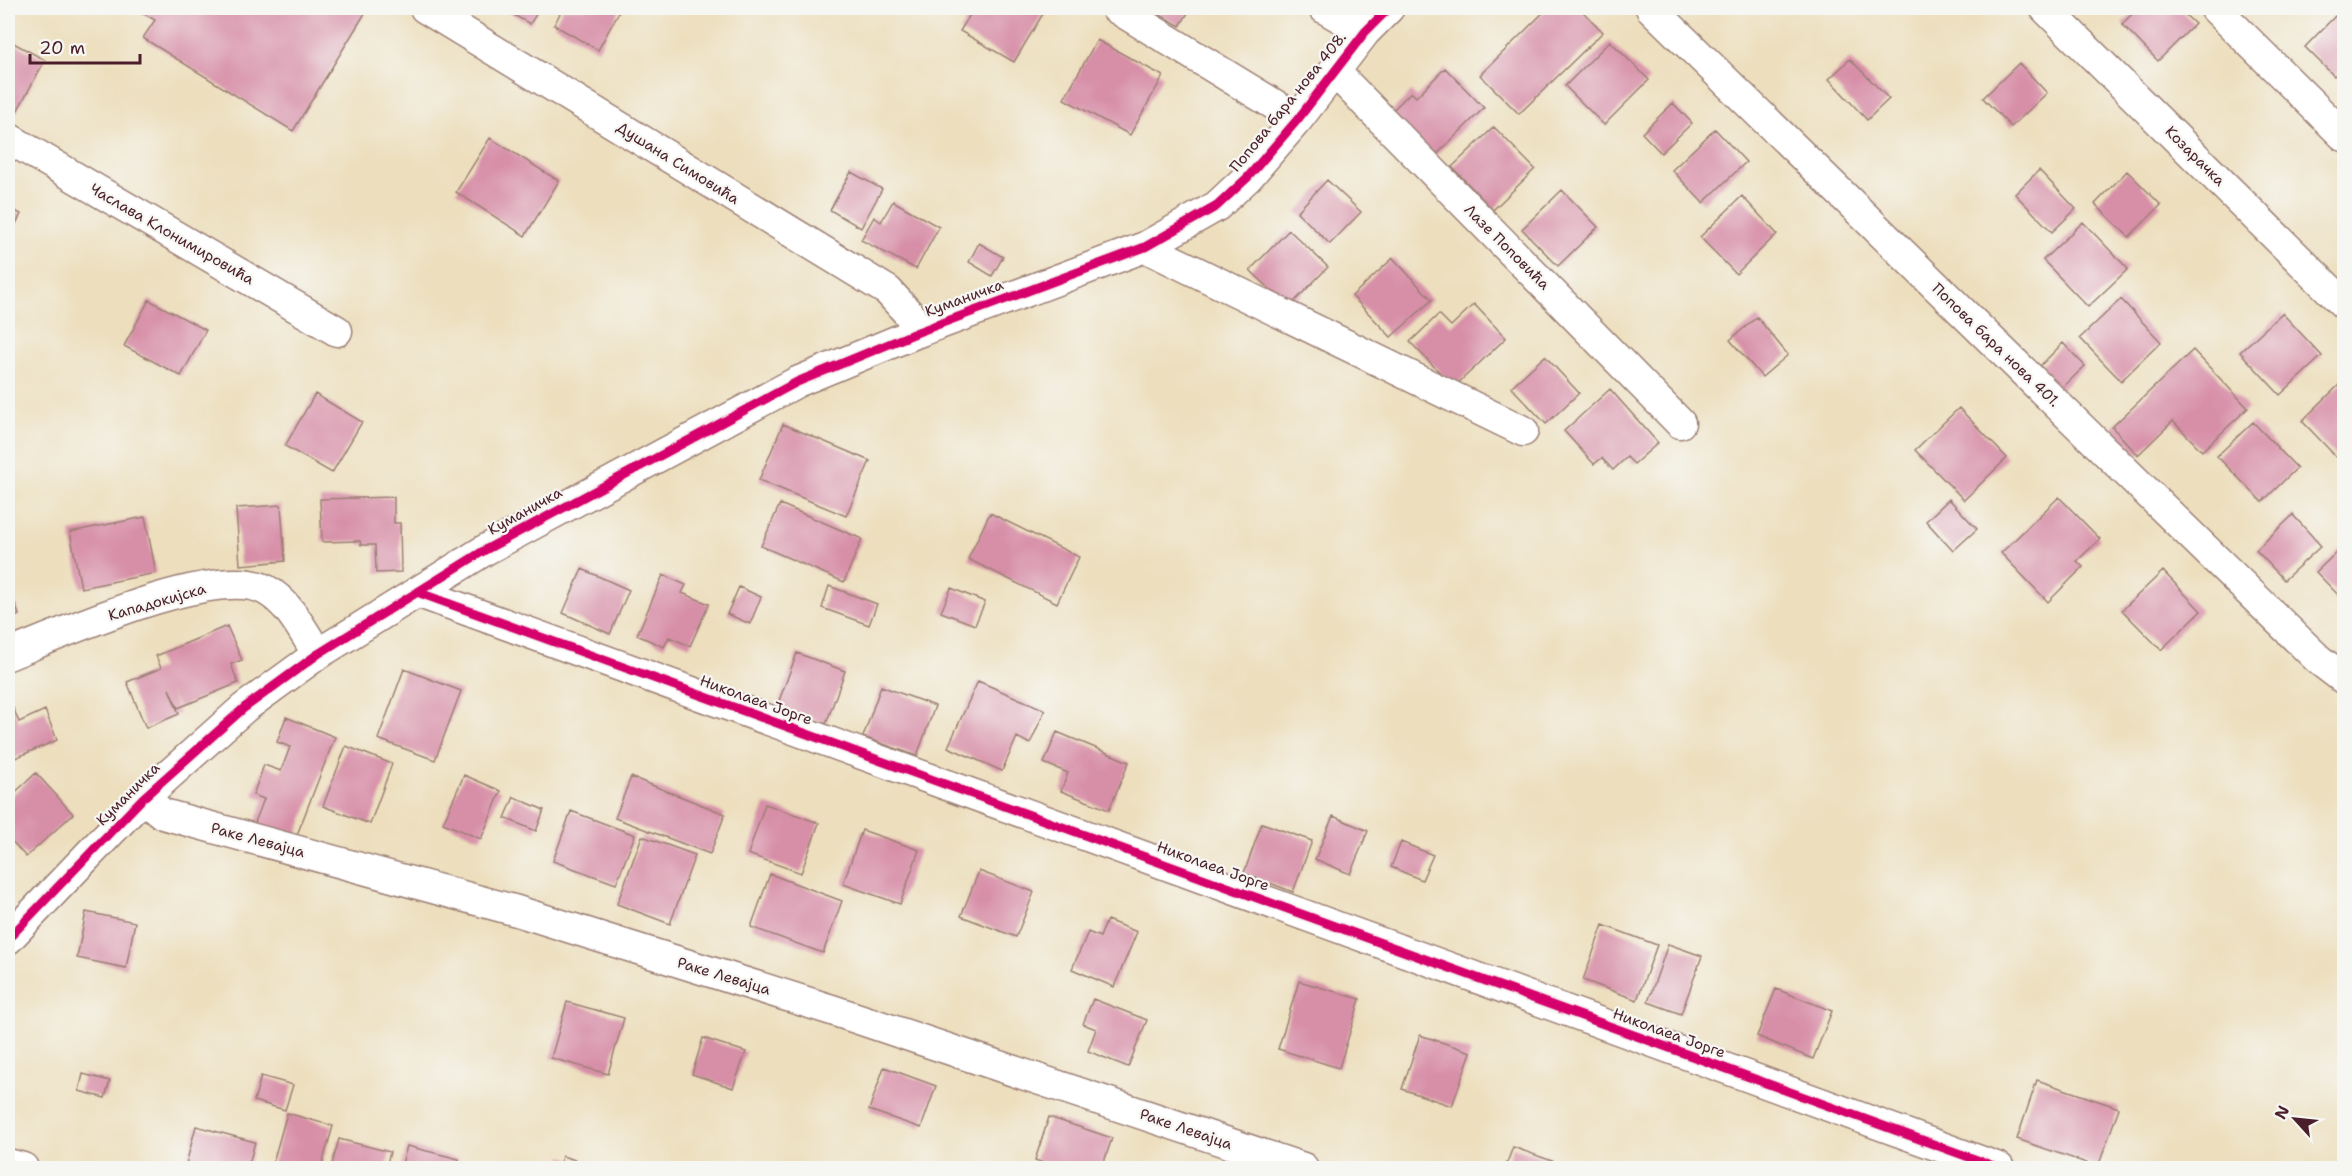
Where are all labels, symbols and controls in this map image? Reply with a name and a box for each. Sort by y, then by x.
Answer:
scale bar [30,27,140,65]
street label: Попова бара нова 408. [1225,28,1351,176]
text: 20 m [39,36,85,60]
street label: Душана Симовића [613,117,744,209]
street label: Козарачка [2161,122,2230,191]
street label: Часлава Клонимировића [86,179,258,290]
street label: Лазе Поповића [1460,200,1555,295]
street label: Куманичка [922,274,1007,321]
street label: Попова бара нова 401. [1928,279,2064,411]
street label: Куманичка [484,482,566,540]
street label: Кападокијска [106,578,209,625]
street label: Николаеа Јорге [697,670,815,730]
street label: Куманичка [92,757,165,830]
street label: Раке Левајца [209,818,308,862]
street label: Николаеа Јорге [1154,836,1272,896]
street label: Раке Левајца [675,952,774,1000]
street label: Николаеа Јорге [1610,1003,1728,1063]
north arrow [2265,1089,2325,1149]
text: N [2270,1102,2294,1123]
street label: Раке Левајца [1137,1104,1236,1154]

